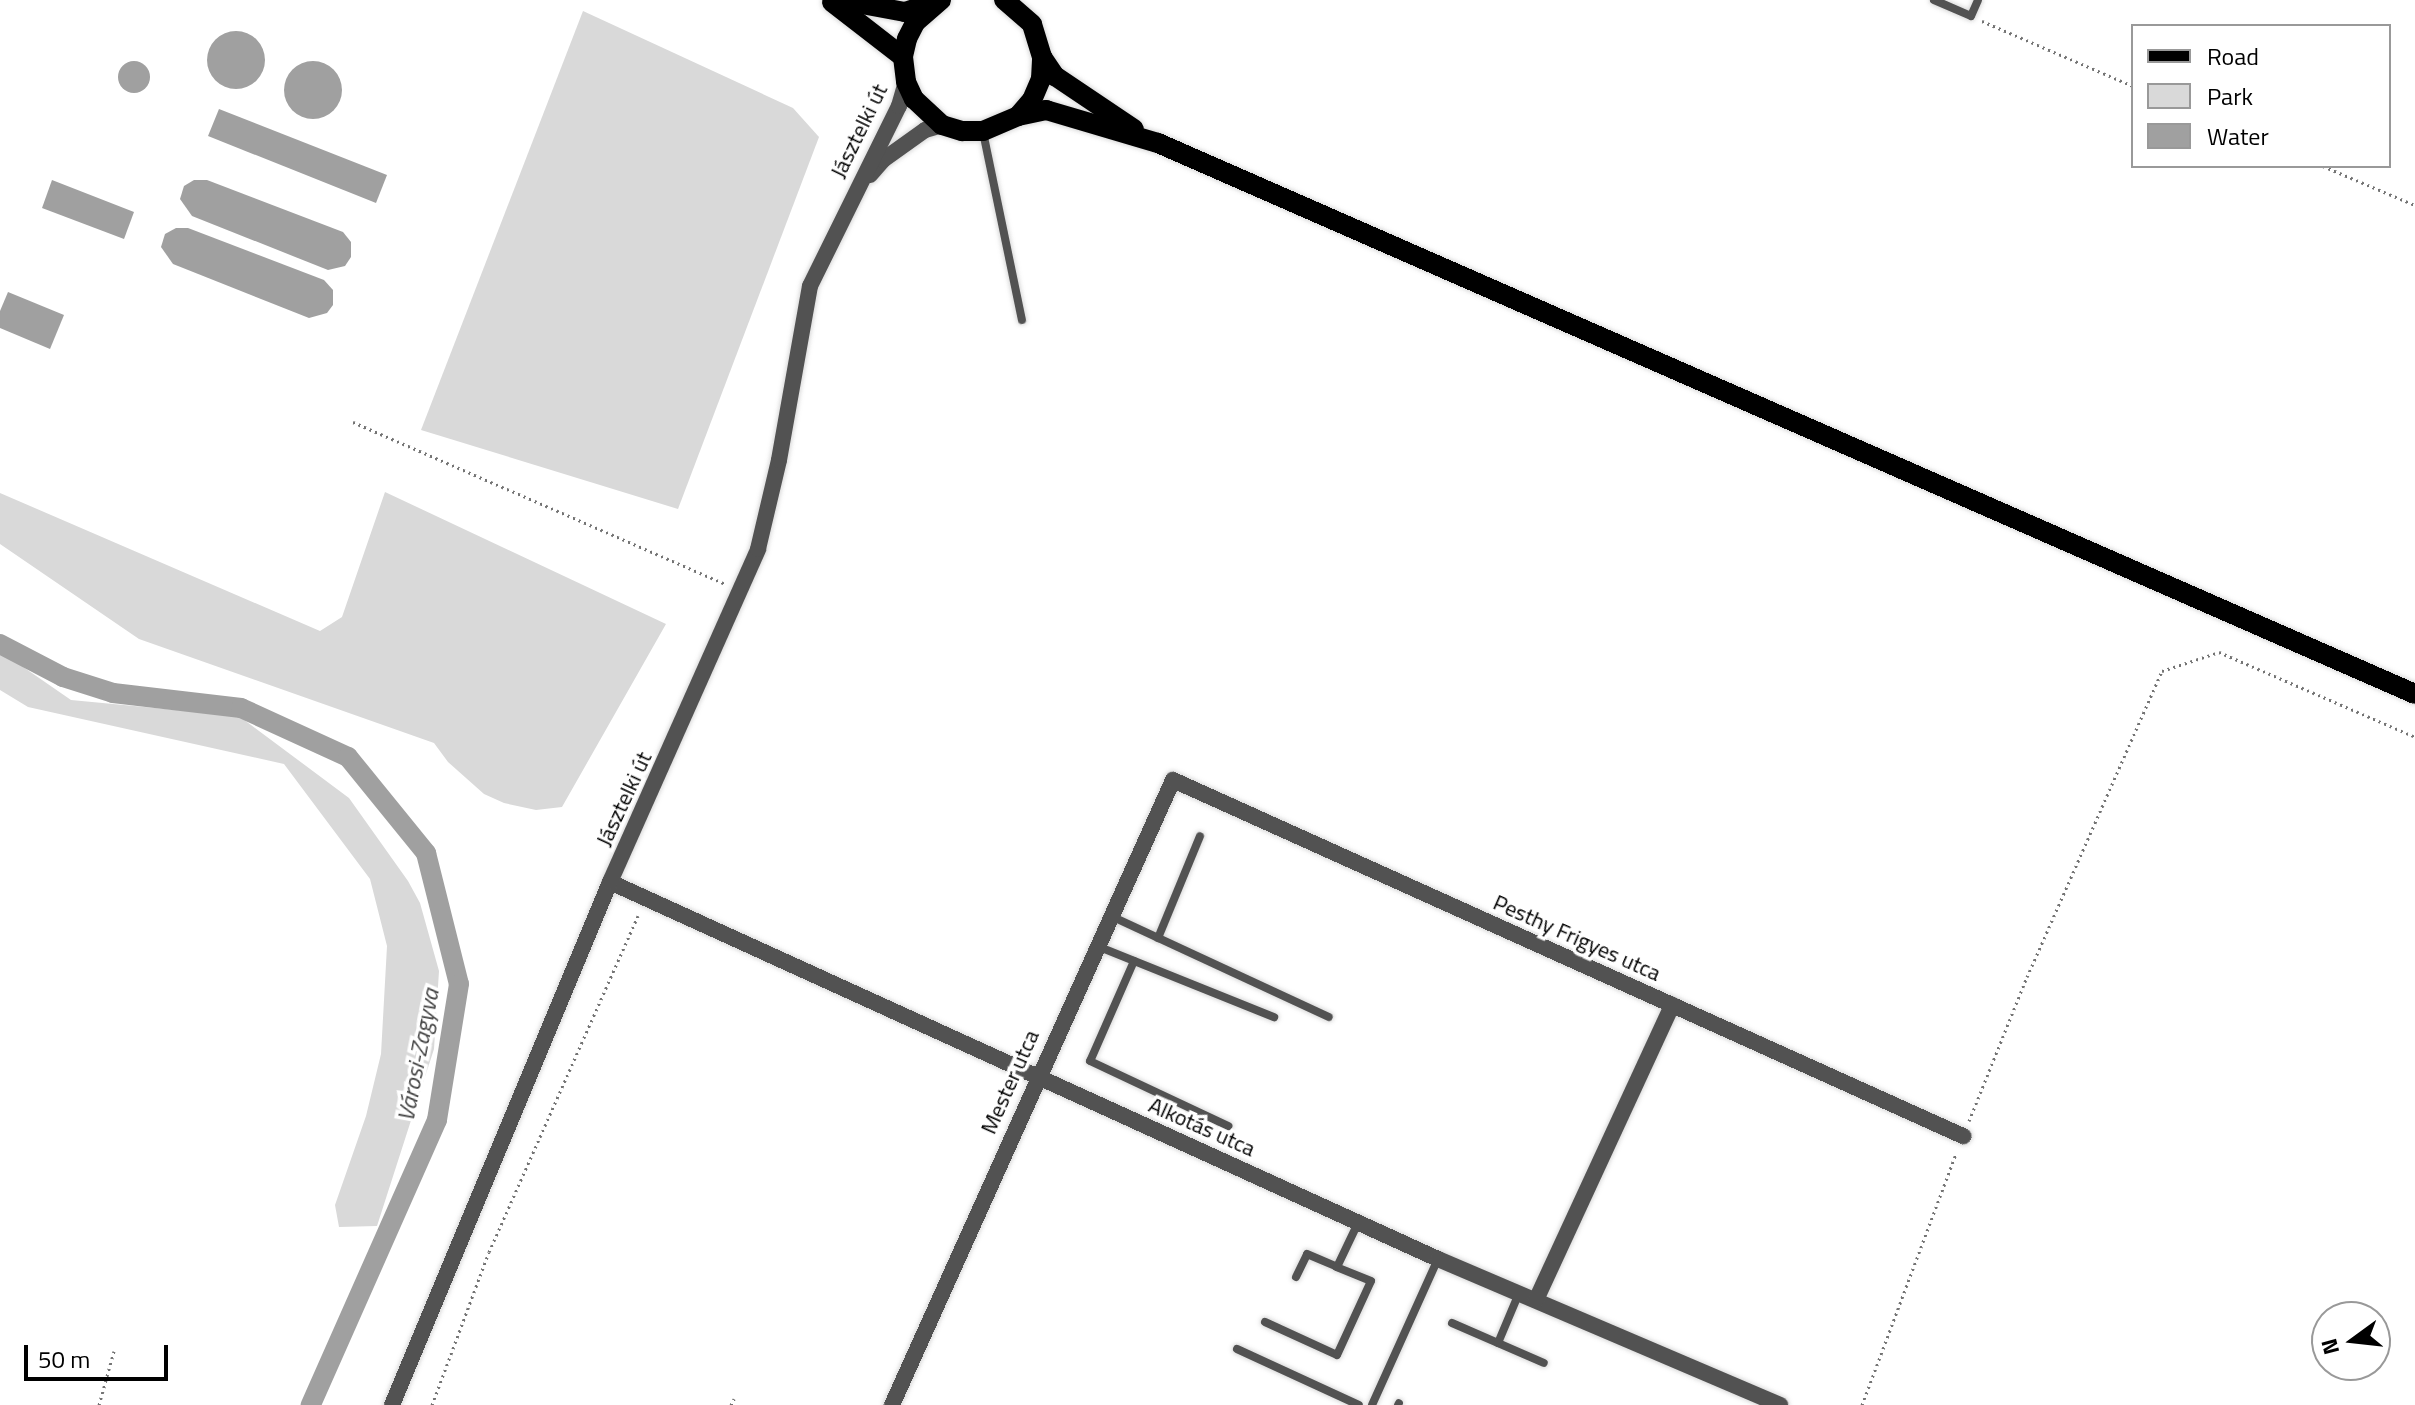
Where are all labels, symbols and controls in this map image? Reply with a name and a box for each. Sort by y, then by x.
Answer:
legend [2131,24,2391,168]
text: Road [2207,38,2259,74]
text: Park [2207,78,2253,114]
street label: Jásztelki út [825,80,893,182]
text: Water [2207,118,2269,154]
street label: Jásztelki út [591,748,657,850]
street label: Pesthy Frigyes utca [1489,889,1665,987]
water label: Városi-Zagyva [391,986,445,1124]
street label: Mester utca [975,1026,1045,1138]
street label: Alkotás utca [1145,1092,1259,1162]
north arrow [2311,1301,2391,1381]
scale bar [28,1329,172,1379]
text: N [2311,1335,2348,1358]
text: 50 m [38,1341,90,1377]

